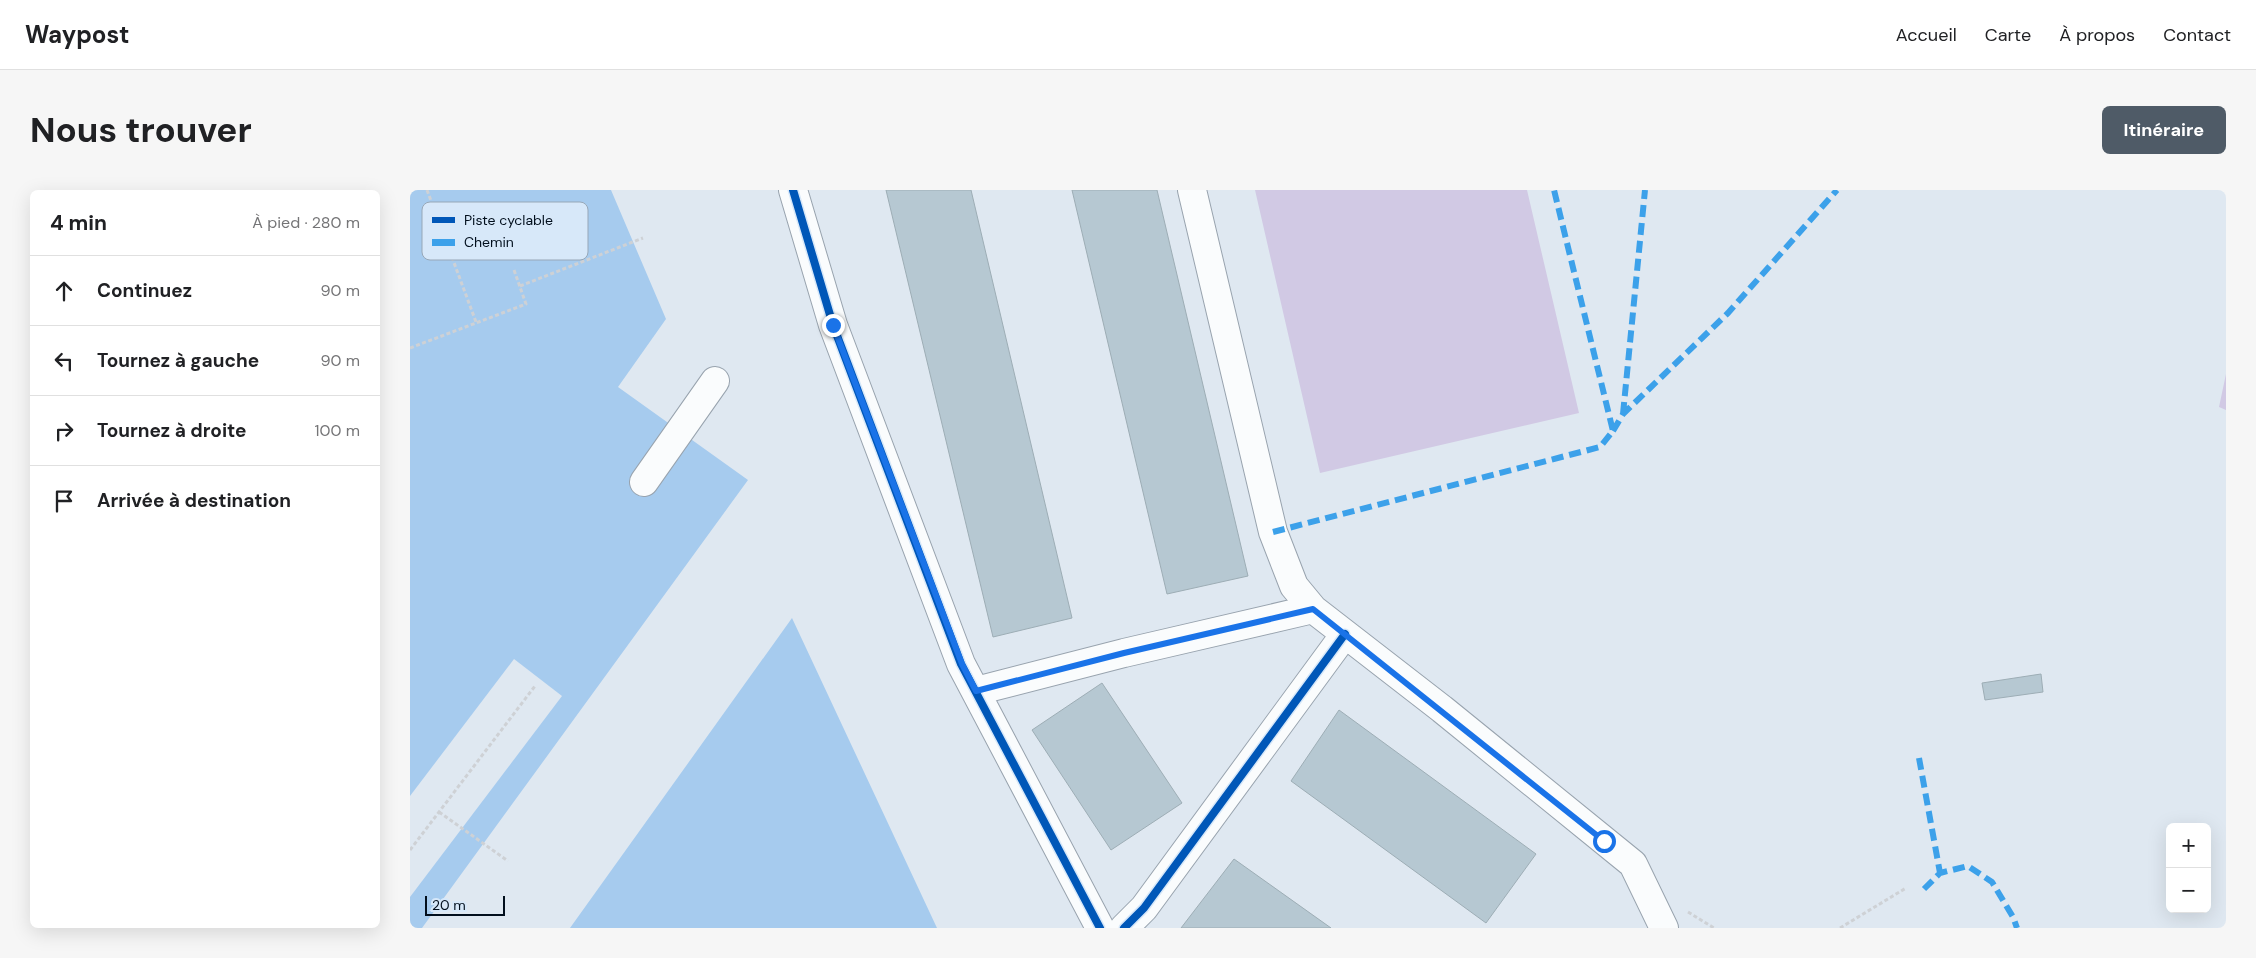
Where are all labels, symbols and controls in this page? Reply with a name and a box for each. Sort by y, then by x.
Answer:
text: Waypost [25,19,129,50]
text: Accueil [1896,23,1957,47]
text: Carte [1985,23,2031,47]
text: À propos [2059,23,2135,47]
text: Contact [2163,23,2231,47]
button: Itinéraire [2102,106,2226,154]
text: Nous trouver [30,107,252,153]
legend [422,202,588,260]
text: 4 min [50,209,107,237]
text: Piste cyclable [464,211,553,229]
text: À pied · 280 m [252,212,360,233]
text: Chemin [464,233,514,251]
icon: ahead [50,277,78,305]
text: Continuez [97,278,192,303]
text: 90 m [320,280,360,301]
route end [822,314,845,337]
icon: left [50,347,78,375]
text: Tournez à gauche [97,348,259,373]
text: 90 m [320,350,360,371]
icon: right [50,417,78,445]
text: Tournez à droite [97,418,247,443]
text: 100 m [315,420,360,441]
icon: arrive [50,487,78,515]
text: Arrivée à destination [97,488,291,513]
map controls [2166,823,2211,913]
button: + [2166,823,2211,868]
route start [1593,830,1616,853]
button: − [2166,868,2211,913]
scale bar [425,893,505,916]
text: 20 m [432,896,466,914]

